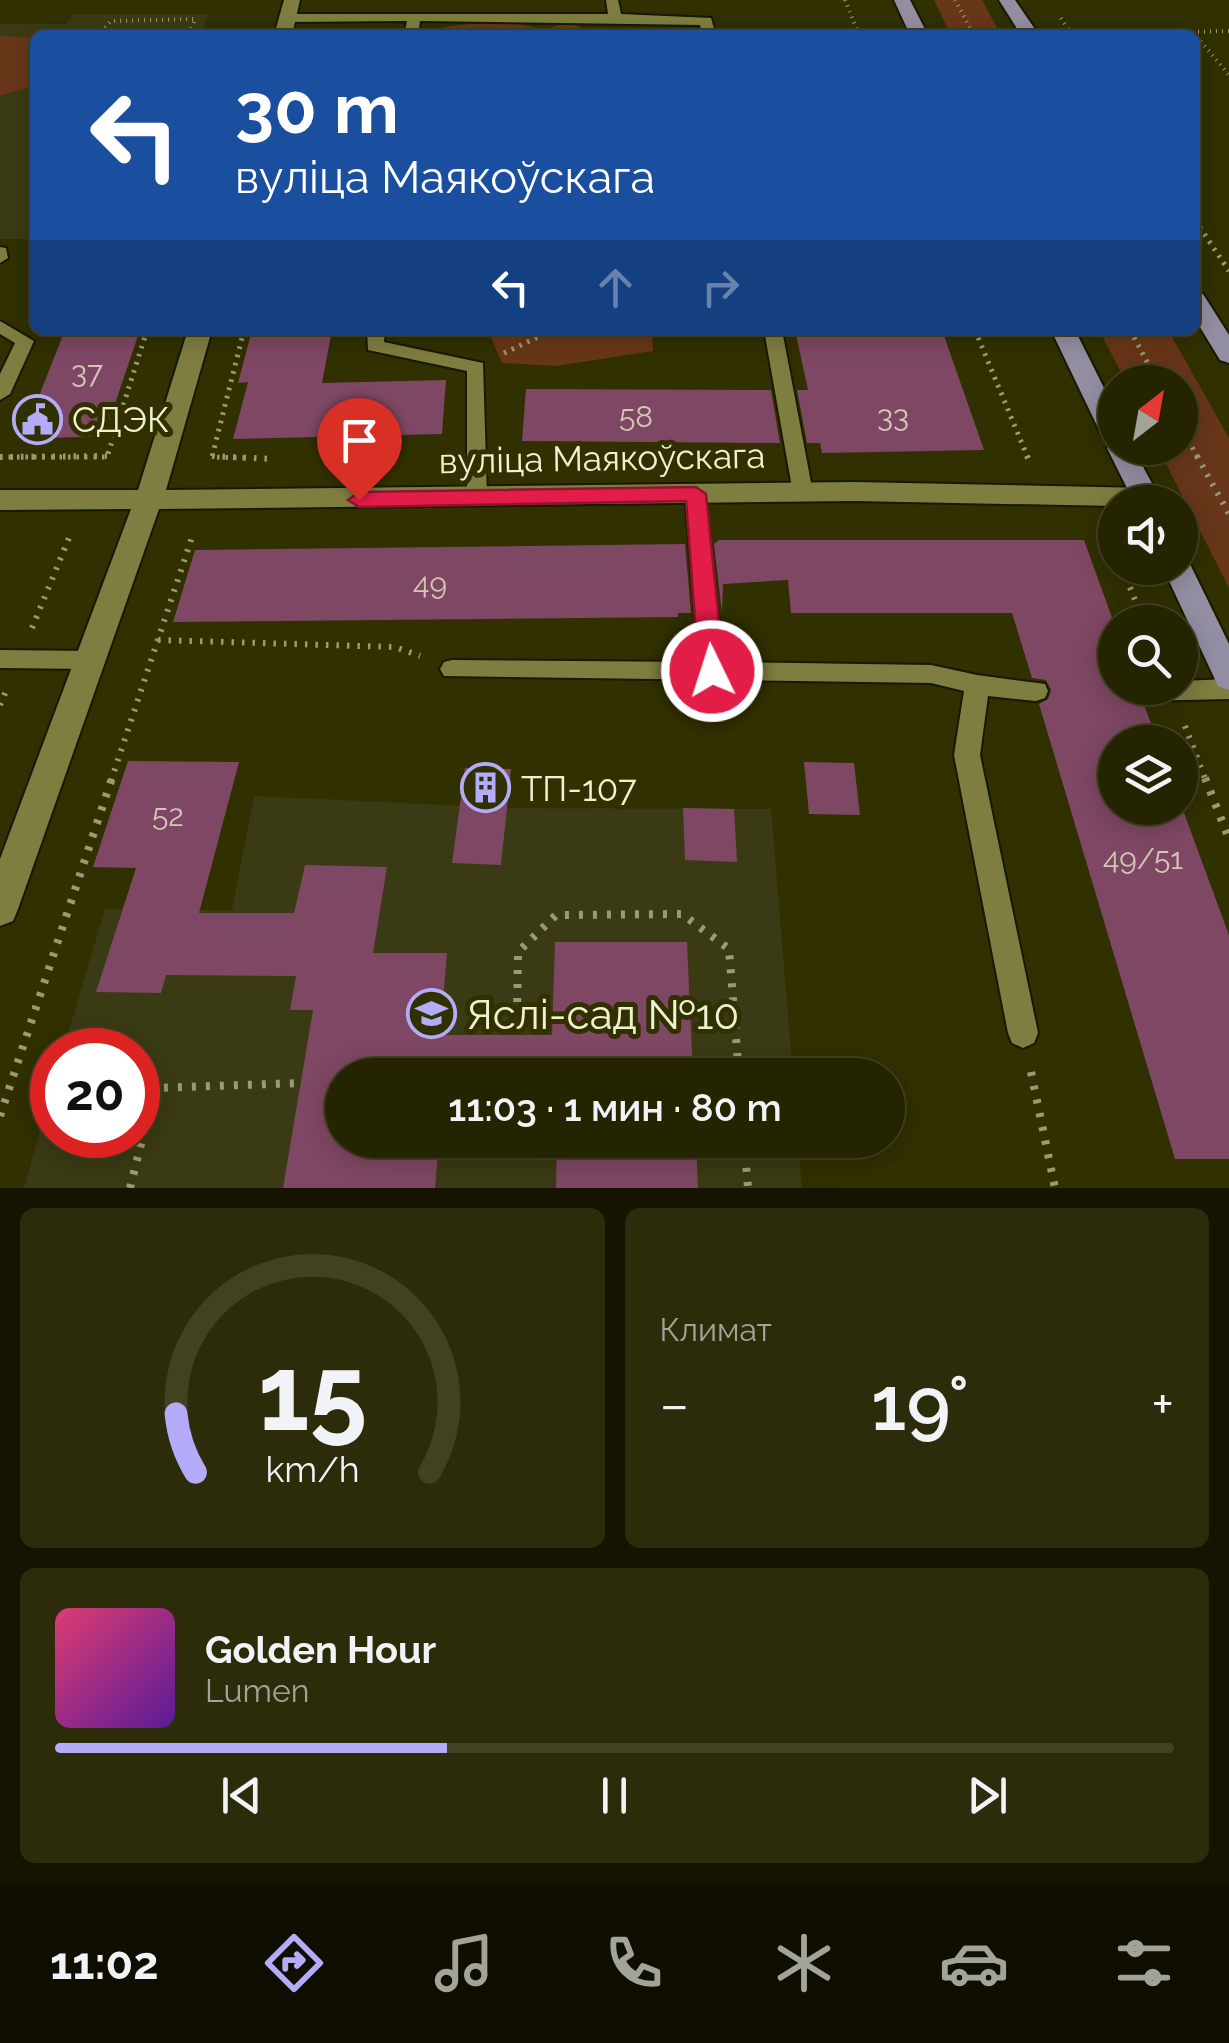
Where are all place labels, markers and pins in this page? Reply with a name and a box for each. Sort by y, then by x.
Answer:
public building icon: СДЭК [11,393,63,445]
pin [317,398,402,501]
place label: СДЭК [72,399,169,440]
building icon: ТП-107 [460,762,512,814]
place label: ТП-107 [521,768,637,809]
school or university icon: Яслі-сад №10 [405,988,457,1040]
place label: Яслі-сад №10 [466,990,739,1039]

